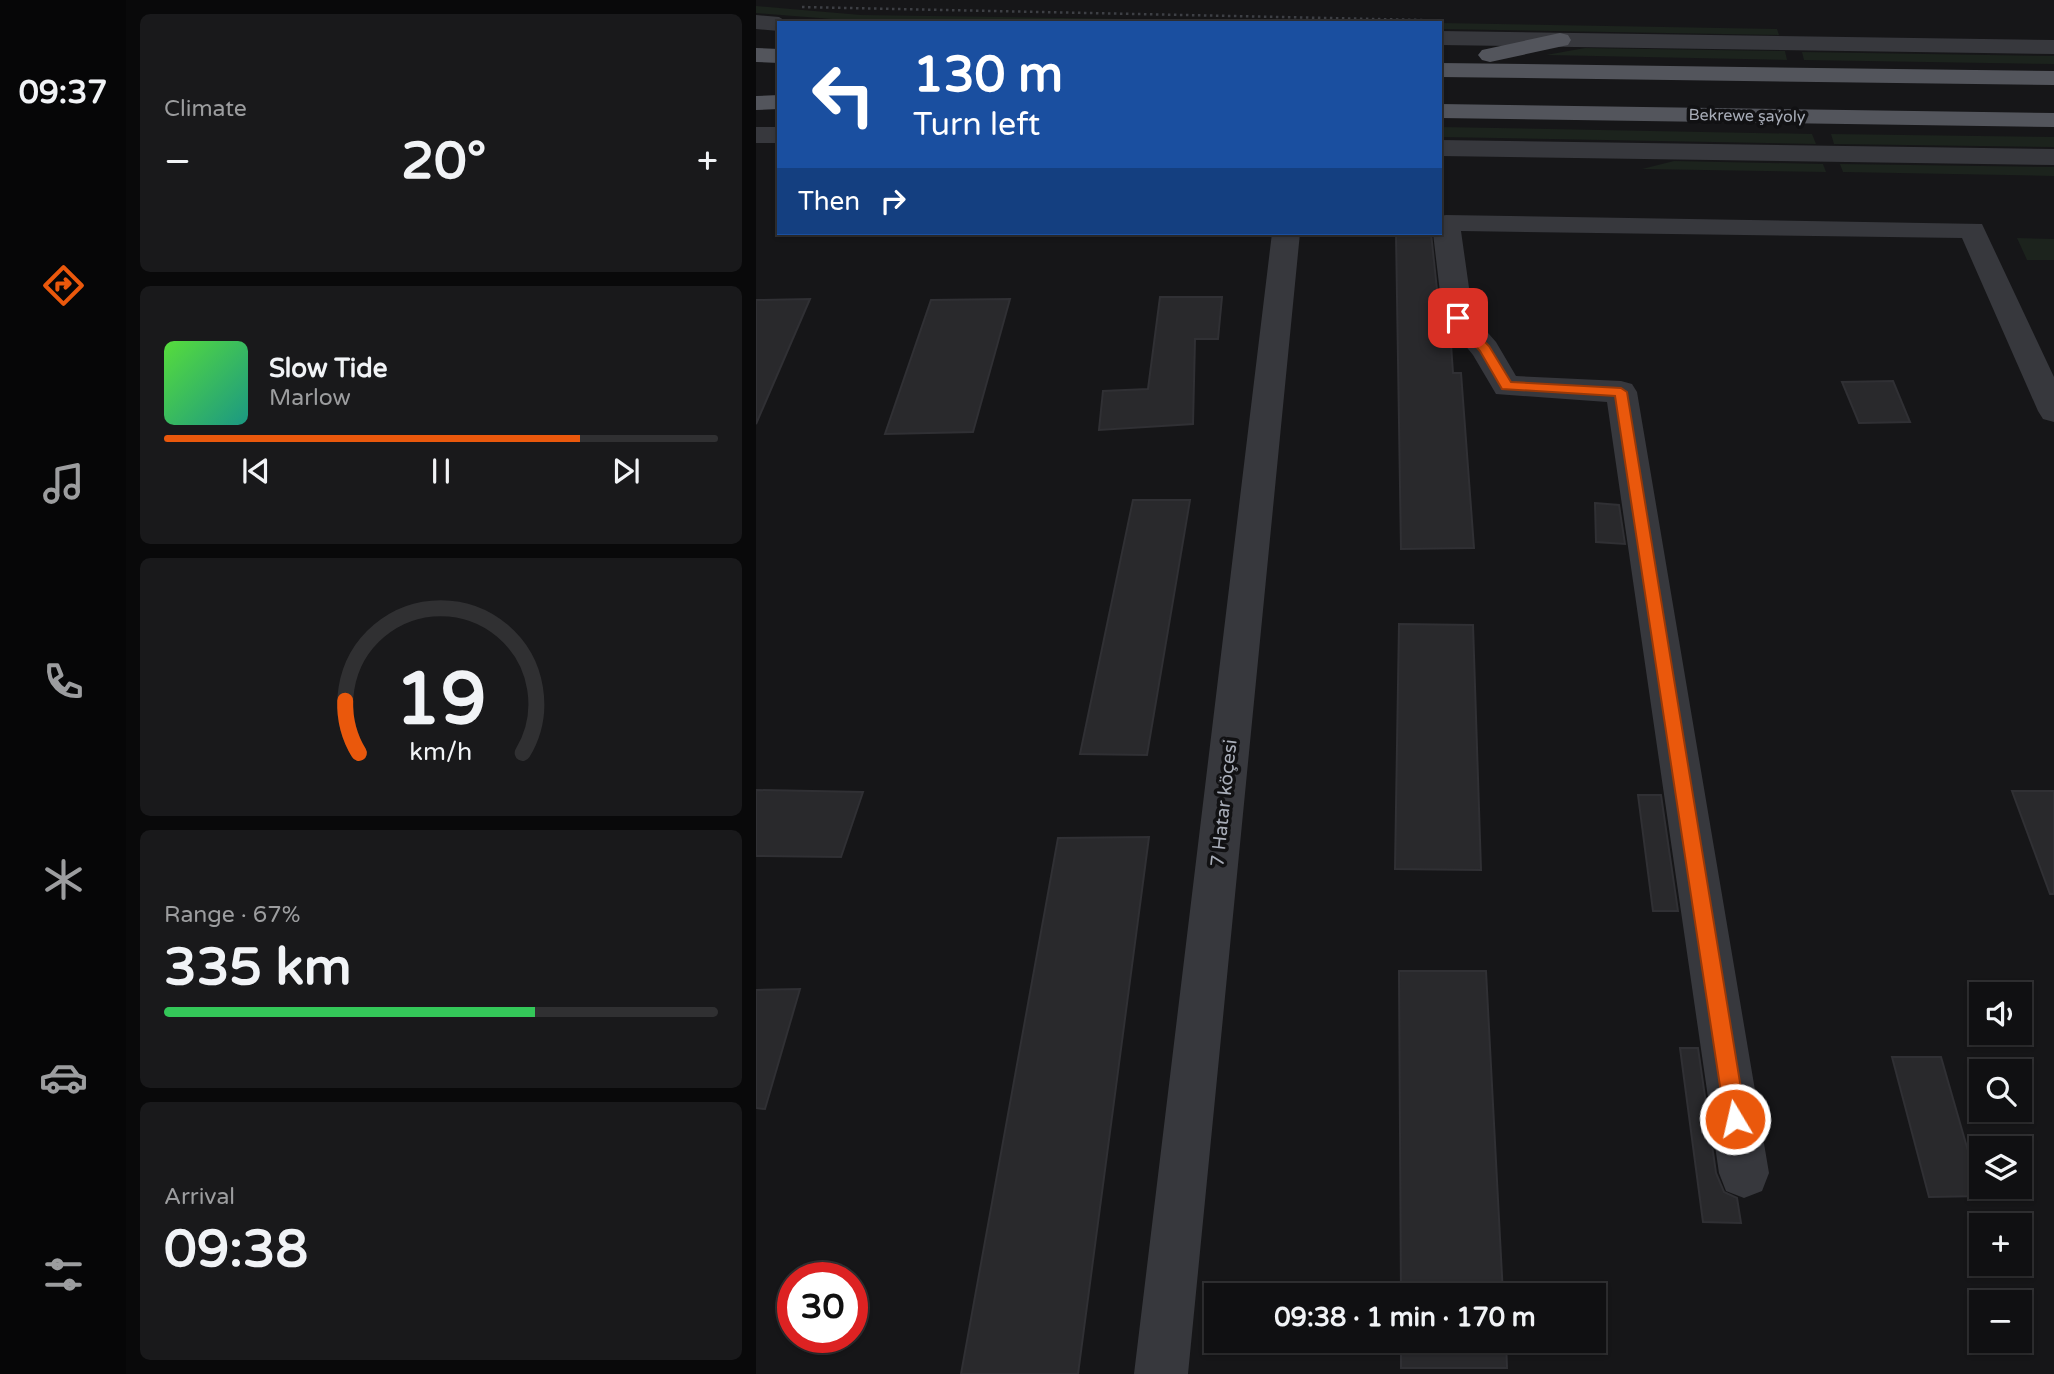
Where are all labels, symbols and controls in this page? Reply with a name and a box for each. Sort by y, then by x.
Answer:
text: 130 m [913,46,1063,105]
icon: left [798,49,889,140]
text: 09:37 [19,74,107,112]
text: Climate [164,95,247,123]
street label: Bekrewe şaýoly [1688,105,1806,127]
text: Turn left [913,106,1040,144]
text: 20° [401,130,486,193]
text: − [164,139,191,185]
text: + [697,139,718,185]
icon: right [874,182,912,220]
text: Then [798,186,860,217]
icon: directions [39,261,88,310]
pin [1428,288,1488,348]
icon: arrive [1439,299,1477,337]
text: Slow Tide [269,353,387,384]
text: Marlow [269,384,351,412]
icon: previous [237,452,275,490]
icon: pause [422,452,460,490]
icon: next [607,452,645,490]
icon: music [39,459,88,508]
text: 19 [395,656,487,744]
icon: phone [39,657,88,706]
text: km/h [410,737,472,767]
street label: 7 Hatar köçesi [1206,738,1242,868]
icon: climate [39,855,88,904]
text: Range · 67% [164,901,300,929]
text: 335 km [164,936,352,999]
map controls [1969,982,2032,1353]
button: sound [1969,982,2032,1045]
icon: car [39,1053,88,1102]
button: search [1969,1059,2032,1122]
position arrow [1698,1082,1772,1156]
button: layers [1969,1136,2032,1199]
text: Arrival [164,1183,235,1211]
button: + [1969,1213,2032,1276]
text: 09:38 [164,1218,308,1281]
icon: filters [39,1250,88,1299]
speed limit sign: 30 [777,1262,868,1353]
button: − [1969,1290,2032,1353]
text: 09:38 · 1 min · 170 m [1274,1302,1536,1333]

